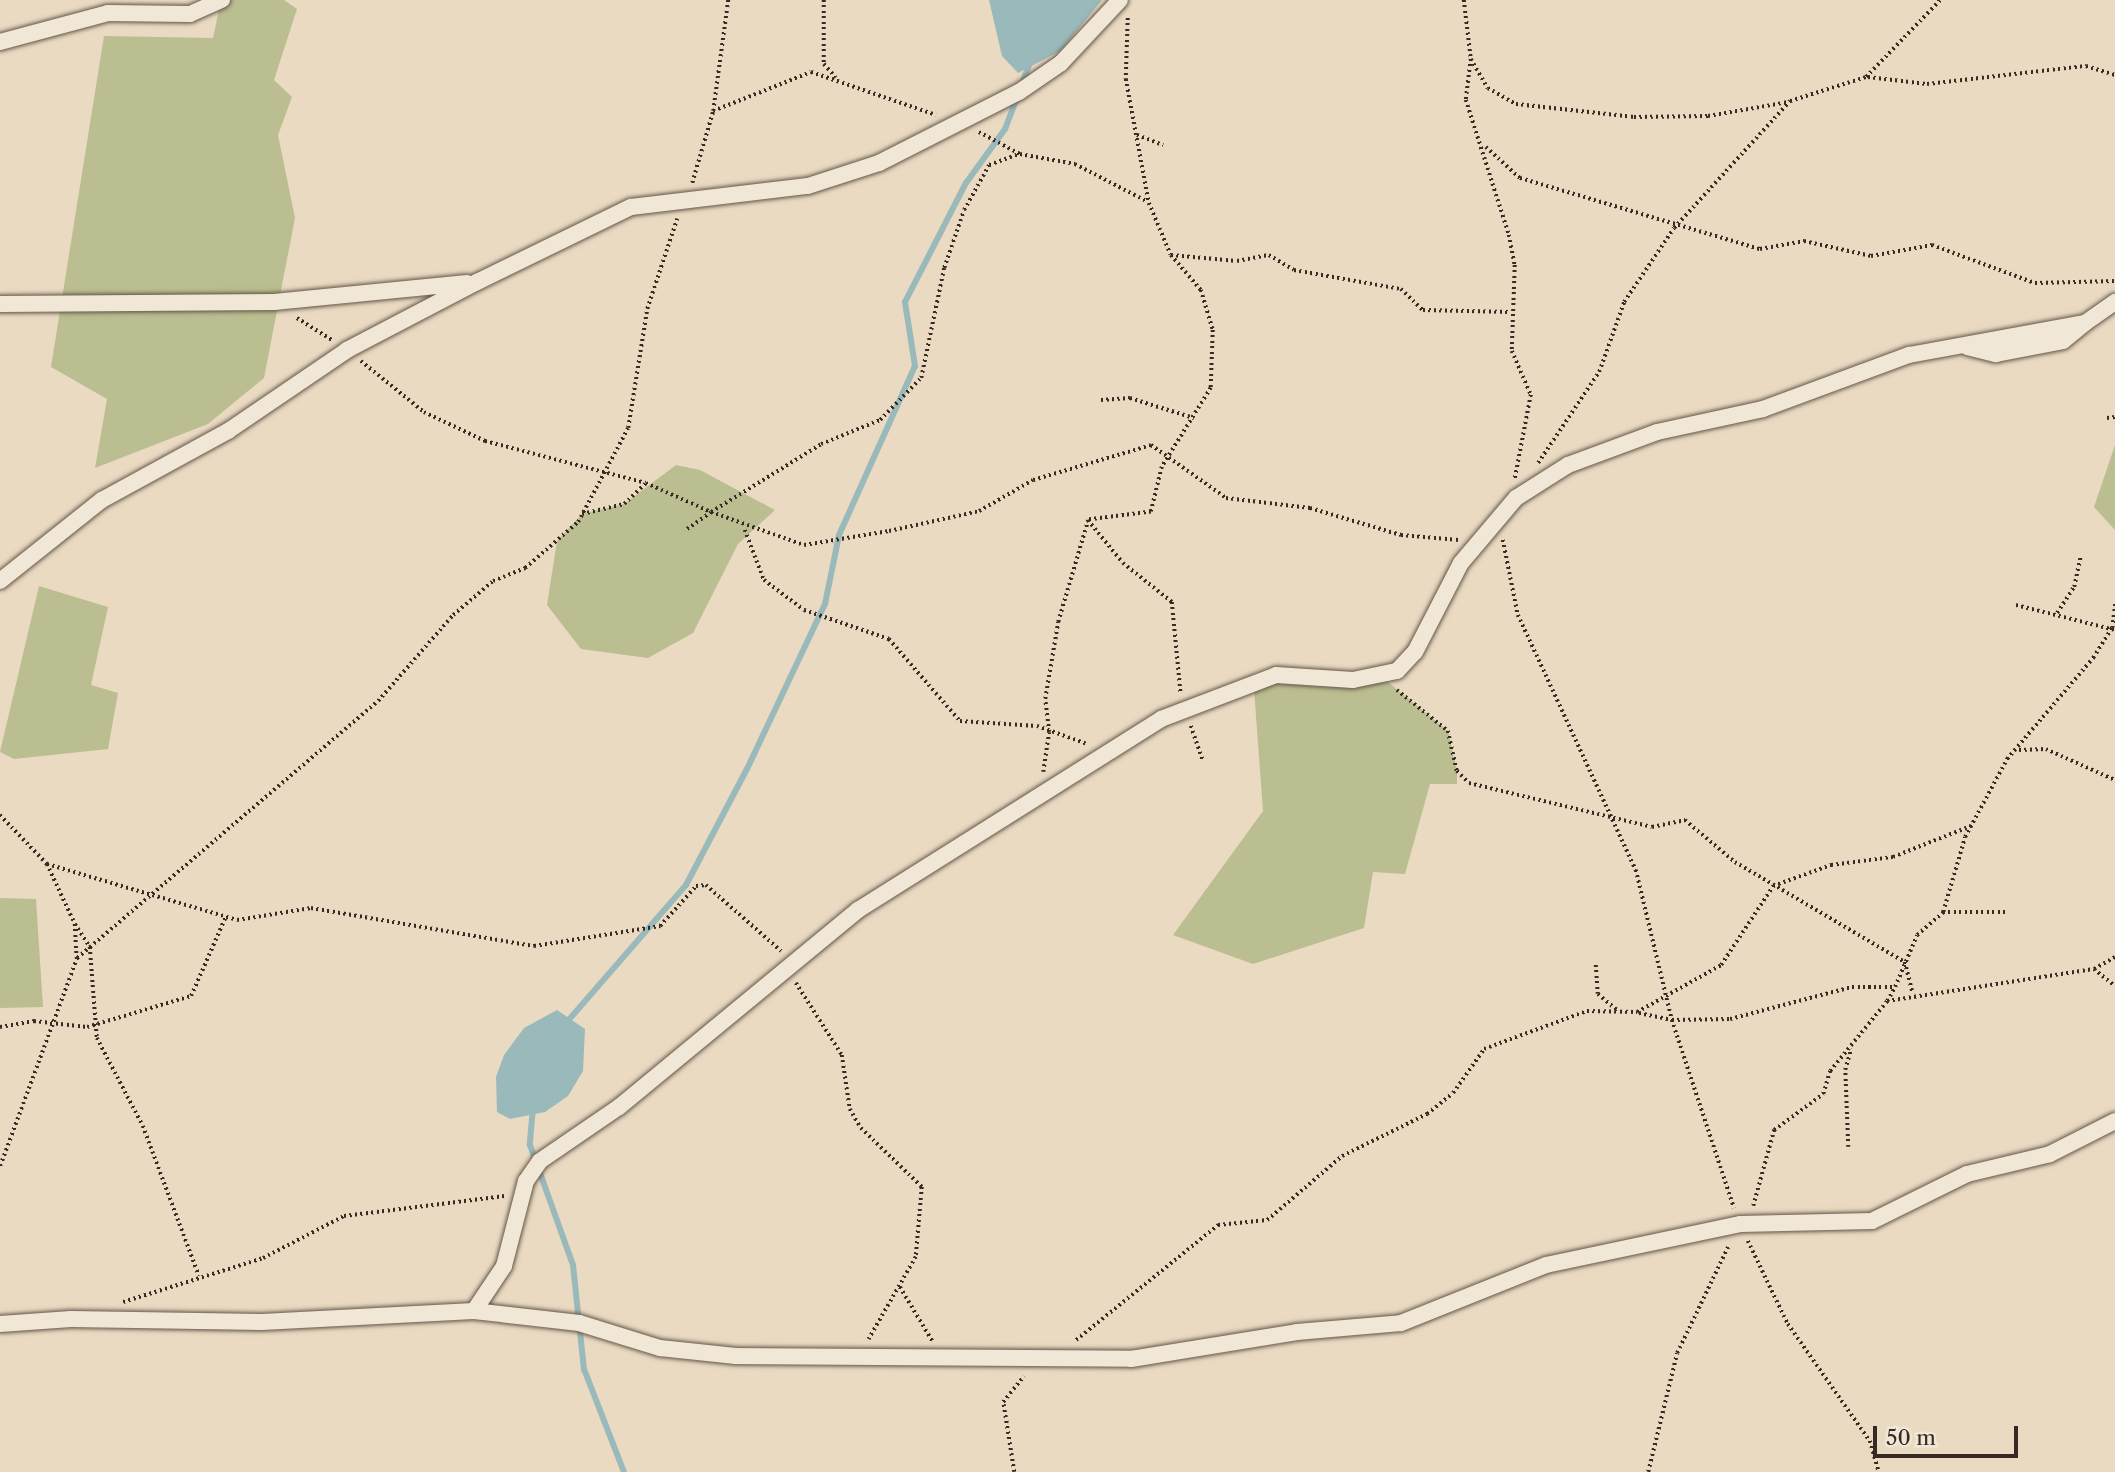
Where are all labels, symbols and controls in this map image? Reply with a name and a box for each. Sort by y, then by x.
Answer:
scale bar [1877,1412,2022,1456]
text: 50 m [1886,1425,1936,1450]

